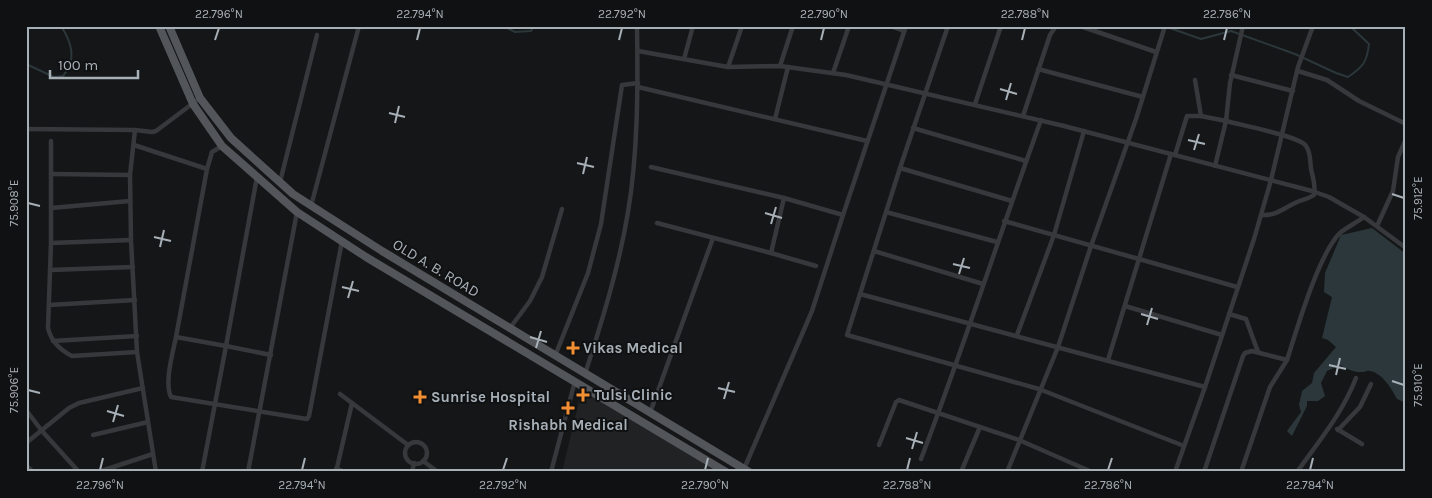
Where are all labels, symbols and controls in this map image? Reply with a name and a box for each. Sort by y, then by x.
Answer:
text: 22.796°N [195,7,243,21]
text: 22.794°N [396,7,444,21]
text: 22.792°N [598,7,646,21]
text: 22.790°N [800,7,848,21]
text: 22.788°N [1001,7,1049,21]
text: 22.786°N [1203,7,1251,21]
scale bar [50,48,138,80]
text: 100 m [58,56,98,74]
text: 75.912°E [1411,176,1425,220]
text: 75.908°E [7,180,21,226]
street label: OLD A. B. ROAD [389,235,483,301]
place label: Vikas Medical [583,339,683,357]
marker: Vikas Medical [567,342,579,354]
text: 75.910°E [1411,363,1425,407]
text: 75.906°E [7,367,21,413]
place label: Tulsi Clinic [594,386,673,404]
place label: Sunrise Hospital [431,388,550,406]
marker: Tulsi Clinic [576,388,590,402]
marker: Sunrise Hospital [413,390,427,404]
marker: Rishabh Medical [562,402,574,414]
place label: Rishabh Medical [508,416,628,434]
text: 22.796°N [76,478,124,492]
text: 22.794°N [278,478,326,492]
text: 22.792°N [479,478,527,492]
text: 22.790°N [681,478,729,492]
text: 22.788°N [883,478,931,492]
text: 22.786°N [1084,478,1132,492]
text: 22.784°N [1286,478,1334,492]

